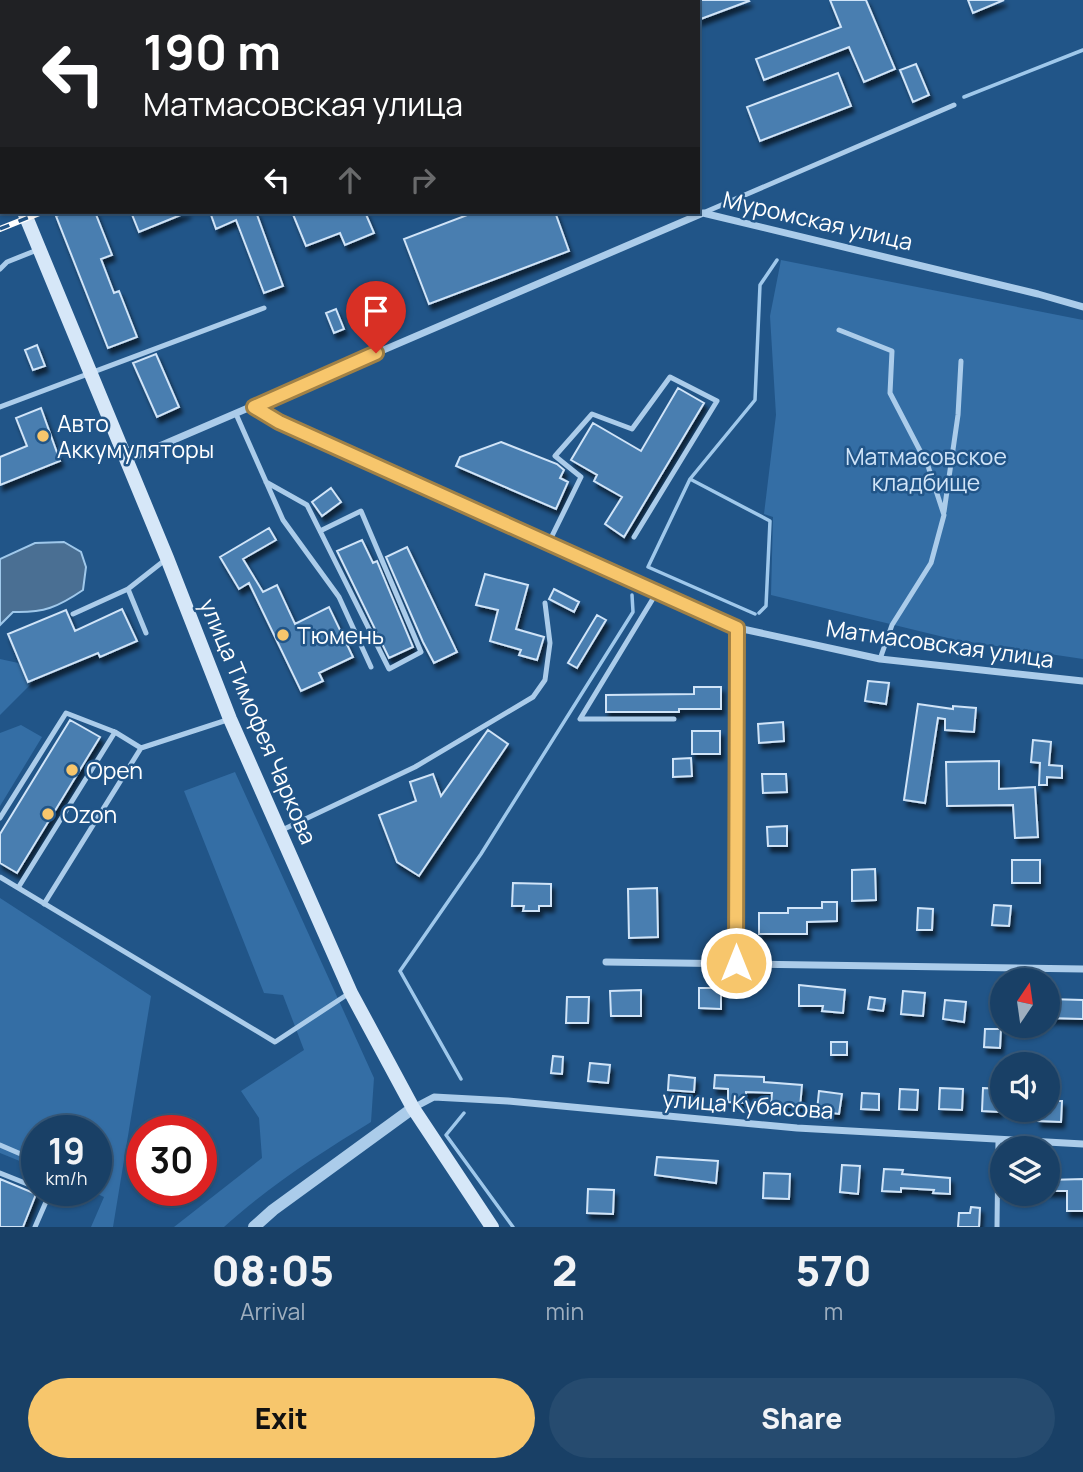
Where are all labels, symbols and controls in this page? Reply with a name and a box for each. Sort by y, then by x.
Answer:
text: 190 m [143,18,281,85]
icon: left [28,28,119,119]
text: Матмасовская улица [143,82,463,126]
icon: left [258,161,296,199]
icon: ahead [331,161,369,199]
icon: right [404,161,442,199]
street label: Муромская улица [720,183,916,257]
pin [346,281,406,353]
icon: arrive [357,292,395,330]
place label: Авто Аккумуляторы [57,407,214,465]
marker: Авто Аккумуляторы [35,428,51,444]
park label: Матмасовское кладбище [845,440,1007,498]
street label: улица Тимофея Чаркова [193,593,325,849]
street label: Матмасовская улица [824,611,1056,675]
place label: Тюмень [297,619,384,651]
marker: Тюмень [275,627,291,643]
place label: Open [86,754,143,786]
marker: Open [64,762,80,778]
place label: Ozon [62,798,117,830]
marker: Ozon [40,806,56,822]
position arrow [699,926,773,1000]
north arrow [990,968,1060,1038]
map controls [990,968,1060,1206]
button: sound [990,1052,1060,1122]
street label: улица Кубасова [661,1082,835,1126]
speed limit sign: 30 [126,1115,217,1206]
text: 19 [48,1127,85,1175]
button: layers [990,1136,1060,1206]
text: km/h [46,1166,87,1190]
text: 08:05 [212,1241,334,1299]
text: 2 [552,1241,577,1299]
text: 570 [796,1241,871,1299]
text: Arrival [240,1295,306,1327]
text: min [546,1295,584,1327]
text: m [824,1295,843,1327]
button: Exit [28,1378,535,1458]
button: Share [549,1378,1055,1458]

